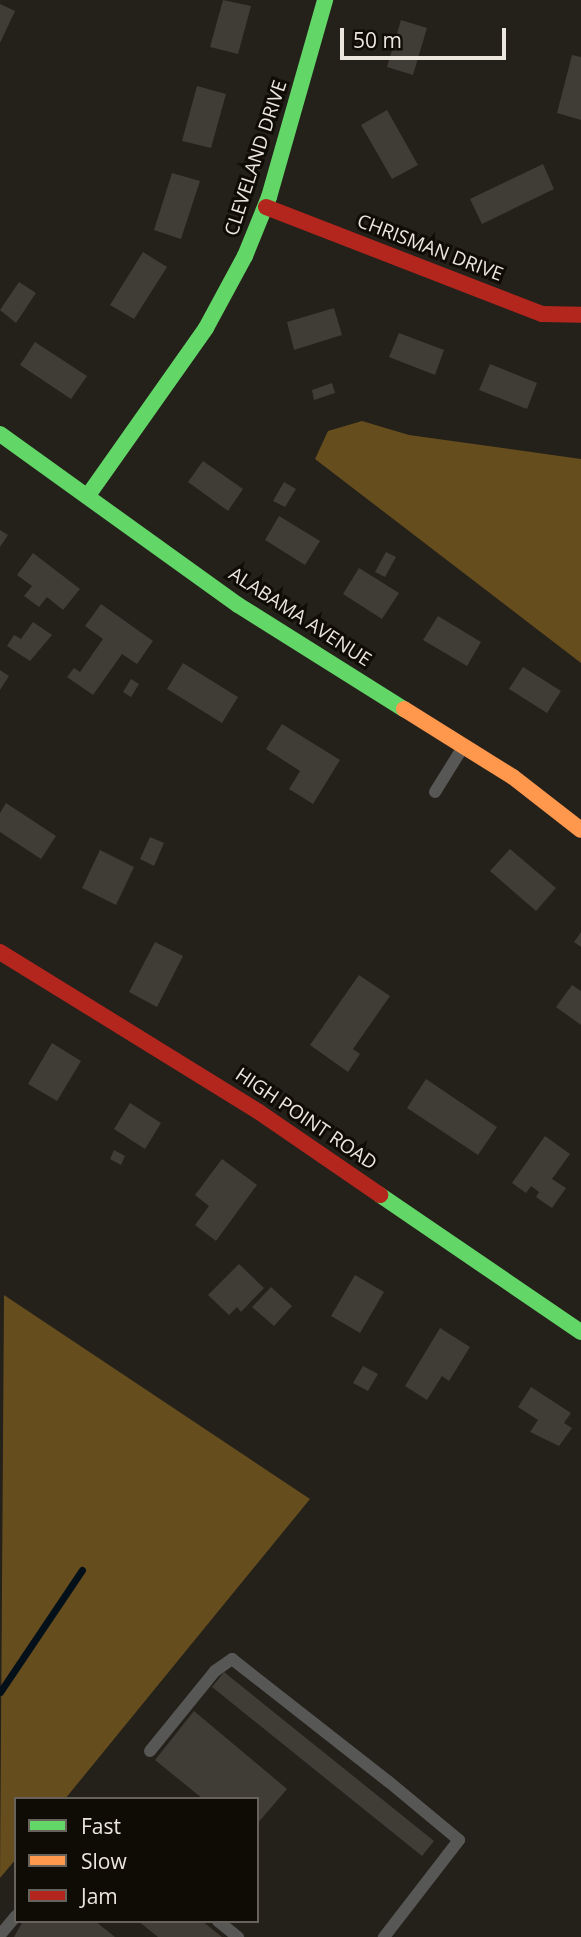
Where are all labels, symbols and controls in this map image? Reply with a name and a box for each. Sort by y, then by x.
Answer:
scale bar [343,14,509,58]
text: 50 m [353,26,402,54]
street label: CLEVELAND DRIVE [220,77,292,239]
street label: CHRISMAN DRIVE [354,210,506,286]
street label: ALABAMA AVENUE [225,563,375,671]
street label: HIGH POINT ROAD [231,1063,381,1175]
legend [14,1797,259,1923]
text: Fast [81,1812,121,1840]
text: Slow [81,1847,127,1875]
text: Jam [81,1882,118,1910]

